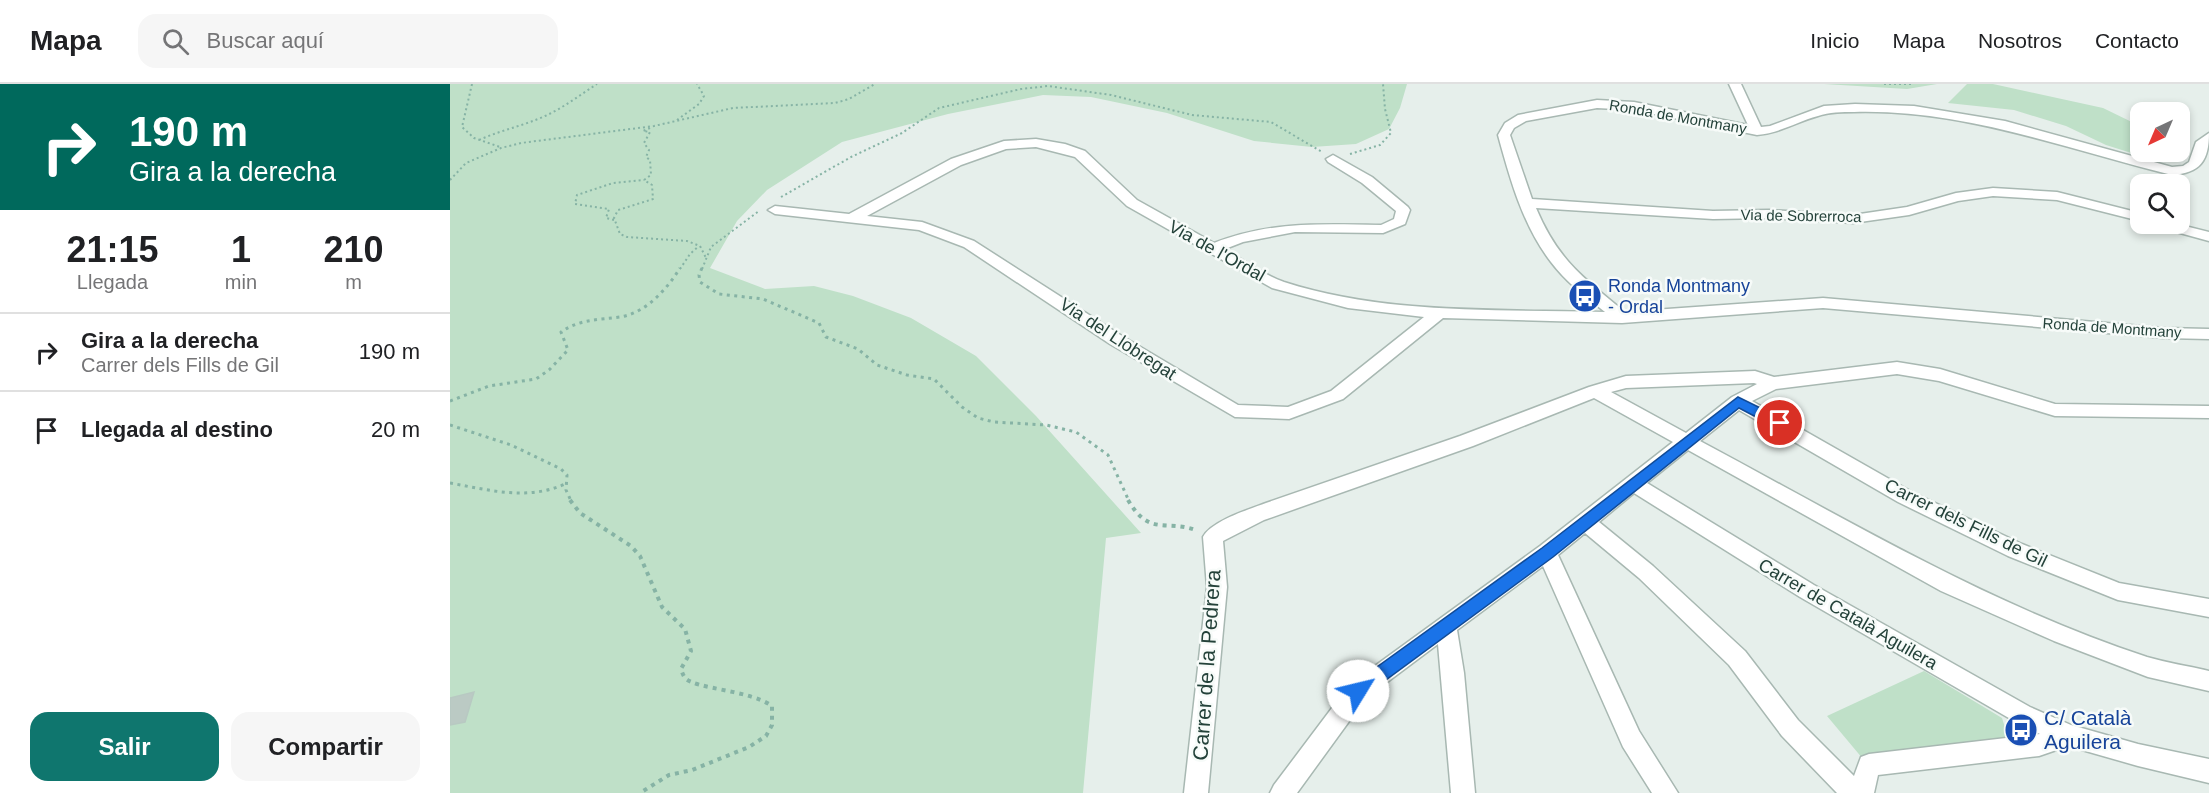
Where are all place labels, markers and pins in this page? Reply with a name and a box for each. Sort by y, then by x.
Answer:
place label: Ronda Montmany - Ordal [1608,276,1750,317]
bus stop icon: Ronda Montmany - Ordal [1567,278,1603,314]
pin [1754,397,1805,448]
place label: C/ Català Aguilera [2044,706,2132,753]
bus stop icon: C/ Català Aguilera [2003,712,2039,748]

